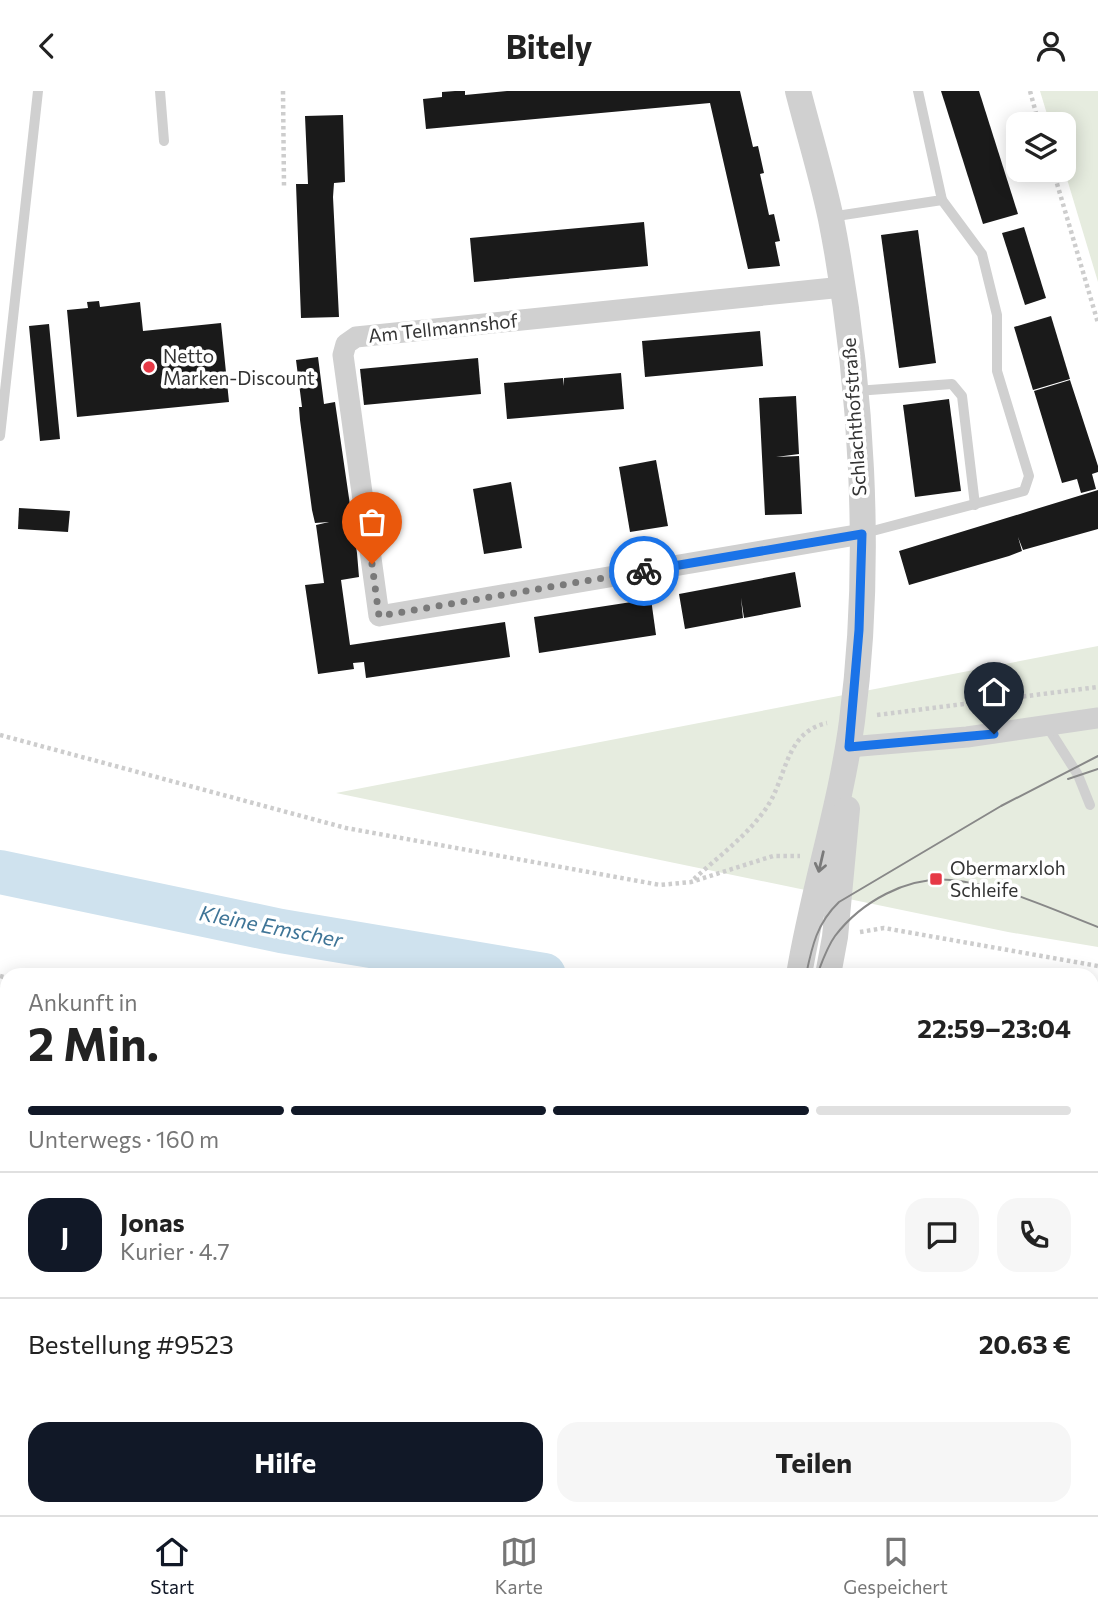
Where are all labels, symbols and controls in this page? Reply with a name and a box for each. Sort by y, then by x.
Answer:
text: Bitely [506,26,592,66]
icon: back [28,27,66,65]
icon: person [1032,27,1070,65]
map controls [1006,112,1076,182]
button: layers [1006,112,1076,182]
street label: Am Tellmannshof [367,308,519,347]
street label: Schlachthofstraße [836,337,871,497]
place label: Netto Marken-Discount [163,344,315,389]
marker: Netto Marken-Discount [141,359,157,375]
pin [342,492,402,564]
icon: bag [353,503,391,541]
courier [609,536,679,606]
icon: bike [625,552,663,590]
pin [964,662,1024,734]
icon: home [975,673,1013,711]
one-way arrow [814,850,827,872]
place label: Obermarxloh Schleife [950,856,1066,901]
marker: Obermarxloh Schleife [928,871,944,887]
water label: Kleine Emscher [198,899,346,952]
text: Ankunft in [28,988,138,1016]
text: 22:59–23:04 [917,1012,1071,1043]
text: 2 Min. [28,1014,159,1070]
text: Unterwegs · 160 m [28,1125,219,1153]
button: chat [905,1198,979,1272]
button: phone [997,1198,1071,1272]
text: Jonas [120,1206,185,1237]
text: J [61,1220,69,1251]
text: Kurier · 4.7 [120,1237,230,1265]
text: Bestellung #9523 [28,1328,234,1359]
text: 20.63 € [979,1328,1071,1359]
button: Hilfe [28,1422,543,1502]
button: Teilen [557,1422,1071,1502]
tab: Start [150,1533,194,1598]
tab: Karte [495,1533,543,1598]
tab: Gespeichert [843,1533,948,1598]

